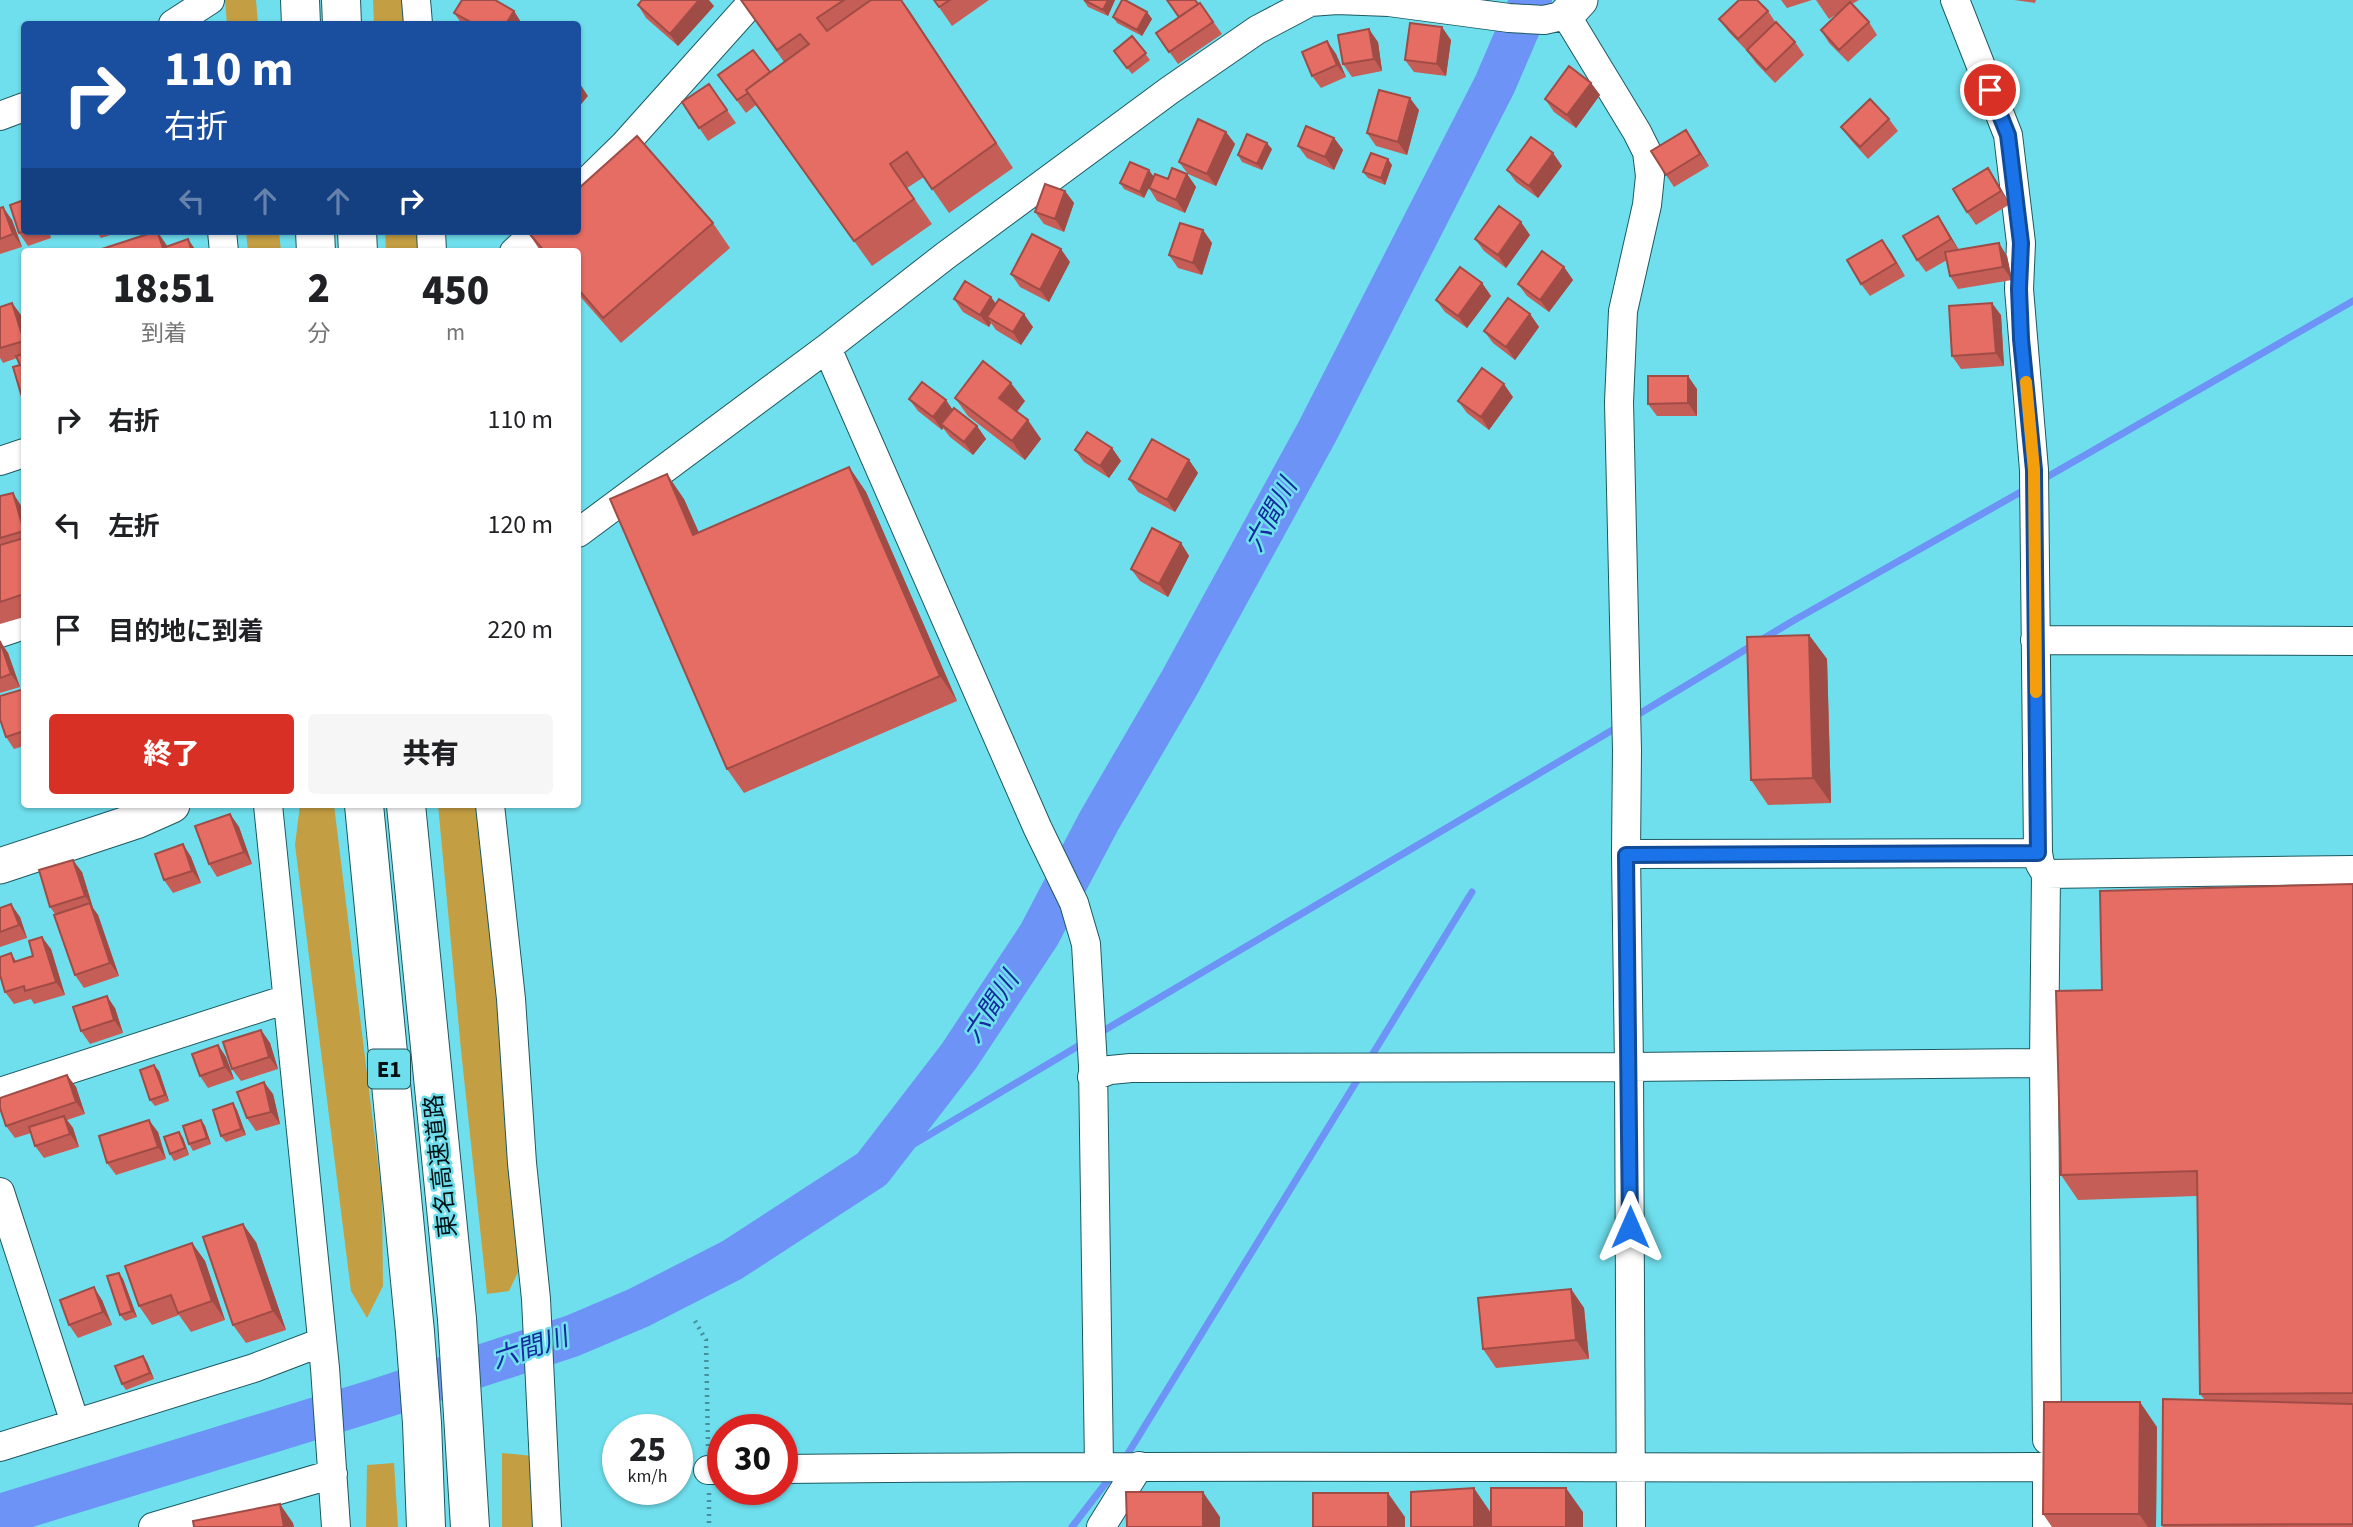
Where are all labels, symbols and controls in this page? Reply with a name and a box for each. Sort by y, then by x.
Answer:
text: 110 m [164,35,293,105]
icon: right [49,49,140,140]
pin [1960,60,2020,120]
icon: arrive [1971,71,2009,109]
text: 右折 [164,104,228,150]
icon: left [173,182,211,220]
icon: ahead [246,182,284,220]
icon: ahead [319,182,357,220]
icon: right [392,182,430,220]
text: 18:51 [113,259,215,319]
text: 2 [307,259,330,319]
text: 450 [422,261,489,321]
text: m [446,316,465,349]
text: 到着 [141,317,187,350]
text: 分 [307,317,330,350]
icon: right [49,401,87,439]
text: 110 m [487,401,553,438]
text: 右折 [108,403,160,440]
water label: 六間川 [1236,469,1308,558]
icon: left [49,506,87,544]
text: 120 m [487,506,553,543]
text: 左折 [108,508,160,545]
icon: arrive [49,611,87,649]
text: 220 m [487,611,553,648]
text: 目的地に到着 [108,613,264,650]
button: 終了 [49,714,294,794]
button: 共有 [308,714,553,794]
water label: 六間川 [954,962,1029,1050]
road number: E1 [368,1050,410,1088]
street label: 東名高速道路 [416,1093,466,1239]
position arrow [1593,1190,1667,1264]
water label: 六間川 [487,1317,576,1378]
speed limit sign: 30 [707,1414,798,1505]
text: 25 [629,1425,666,1475]
text: km/h [628,1464,667,1489]

